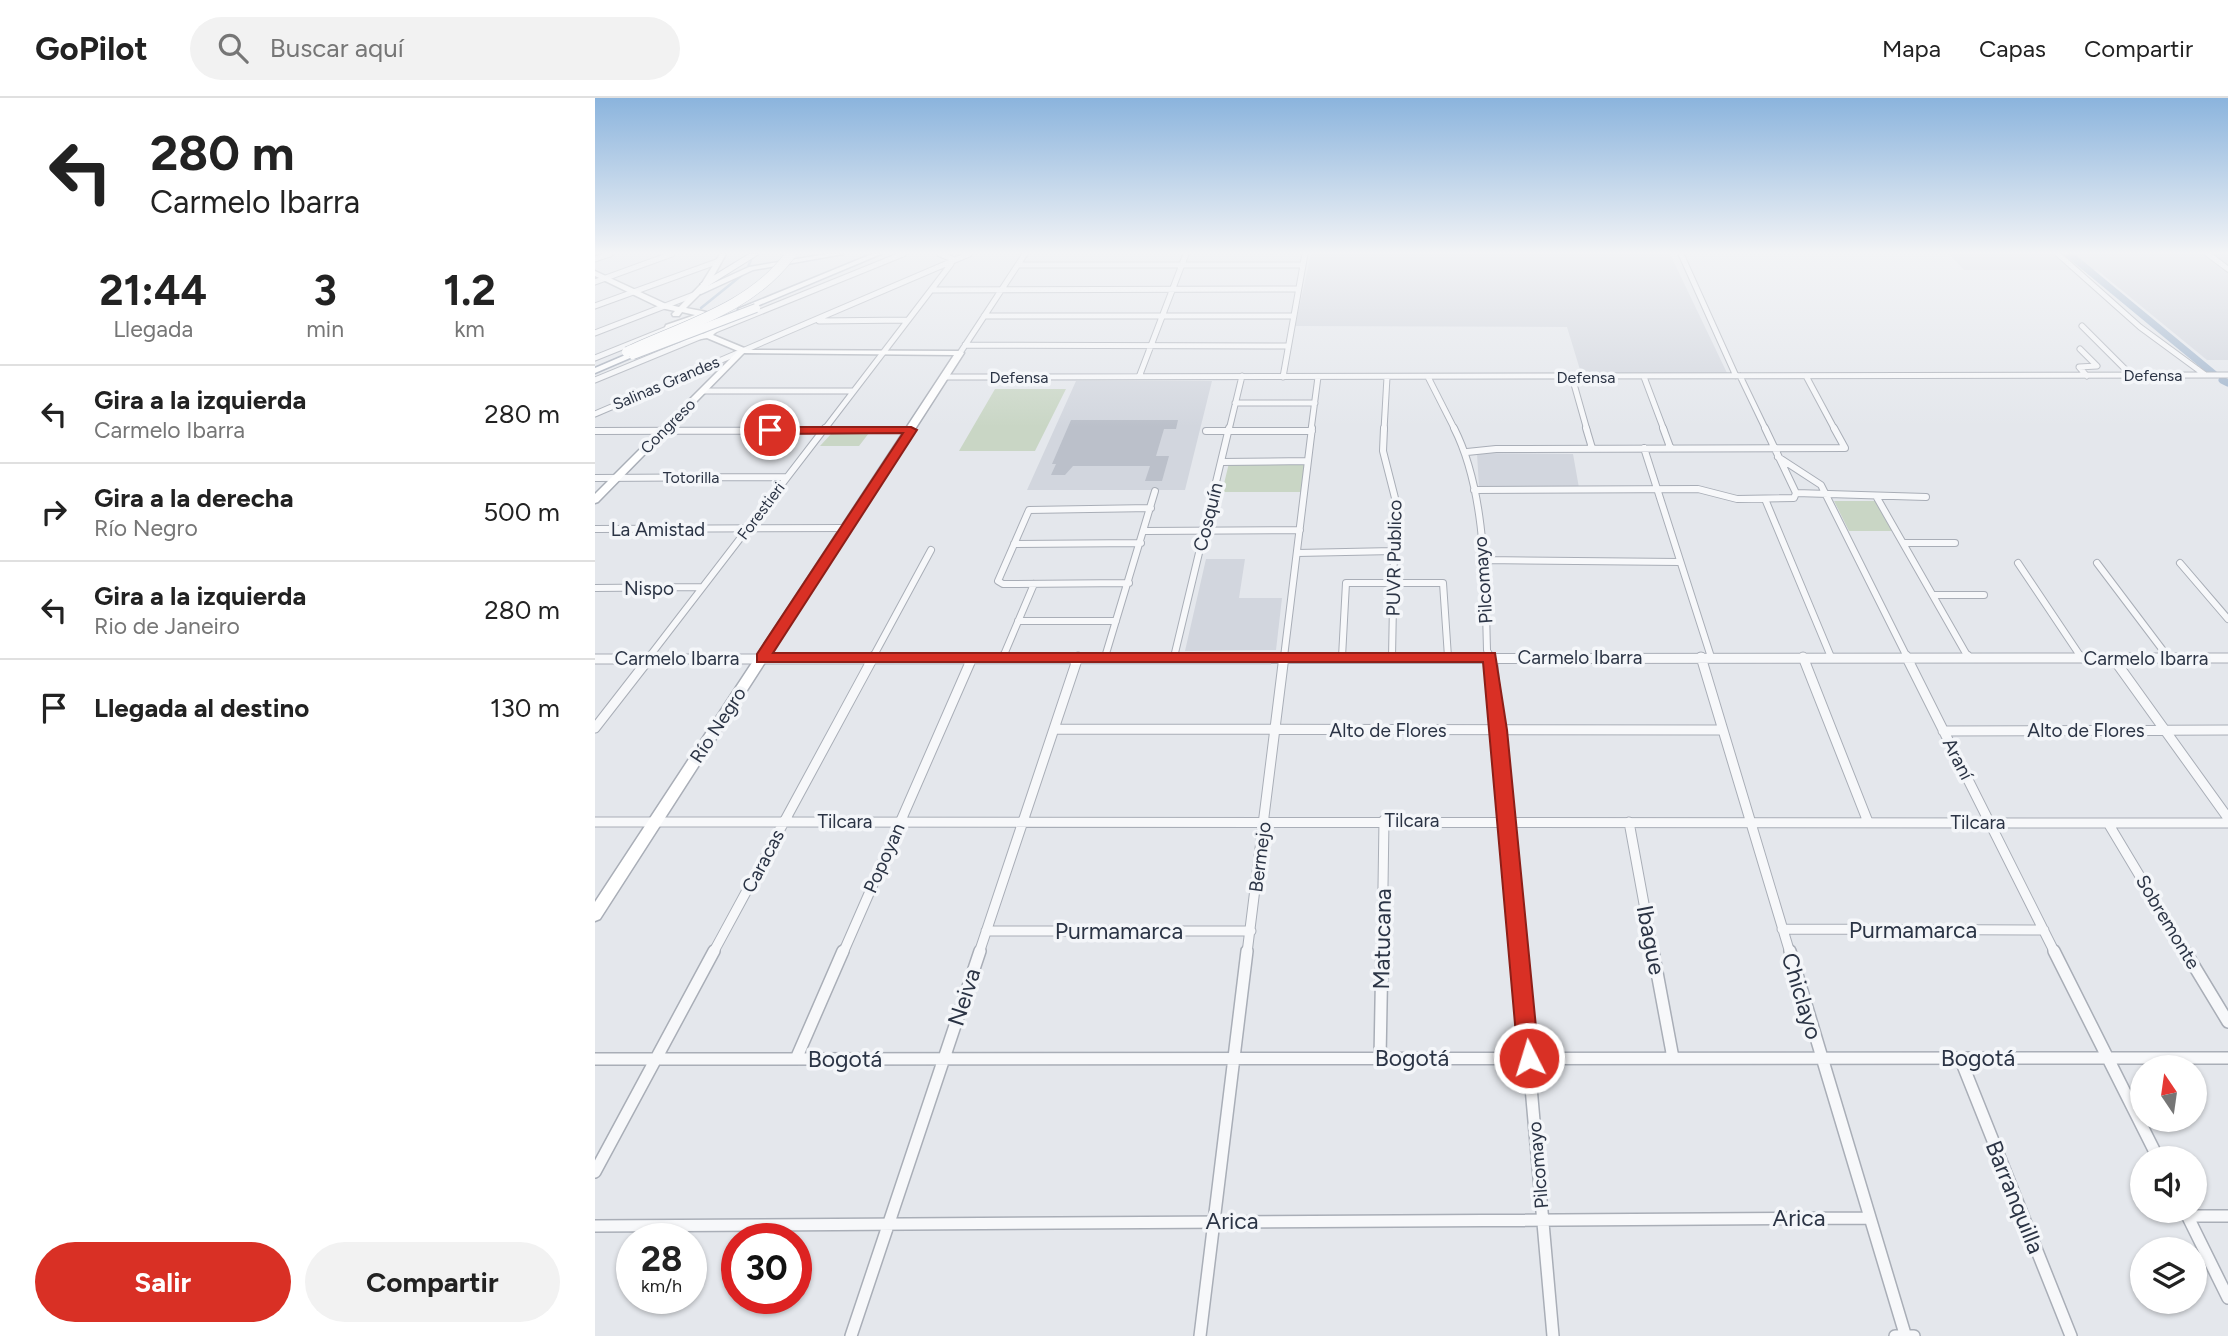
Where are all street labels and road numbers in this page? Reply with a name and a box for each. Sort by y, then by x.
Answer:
street label: Salinas Grandes [610,352,722,414]
street label: Defensa [2124,366,2182,385]
street label: Defensa [990,368,1048,387]
street label: Defensa [1557,368,1615,387]
street label: Congreso [637,395,699,457]
street label: Totorilla [663,468,719,487]
street label: Forestieri [733,478,789,544]
street label: Cosquín [1188,480,1228,554]
street label: PUVR Publico [1381,500,1407,616]
street label: La Amistad [611,518,705,541]
street label: Pilcomayo [1468,536,1498,624]
street label: Nispo [624,577,674,600]
street label: Carmelo Ibarra [1518,646,1642,669]
street label: Carmelo Ibarra [615,647,739,670]
street label: Carmelo Ibarra [2084,647,2208,670]
street label: Río Negro [685,683,751,767]
street label: Alto de Flores [1329,719,1447,742]
street label: Alto de Flores [2027,719,2145,742]
street label: Araní [1938,734,1979,785]
street label: Tilcara [1384,809,1440,832]
street label: Tilcara [817,810,873,833]
street label: Tilcara [1950,811,2006,834]
street label: Popoyan [858,820,910,896]
street label: Bermejo [1244,820,1276,894]
street label: Caracas [737,825,789,897]
street label: Sobremonte [2131,871,2205,973]
street label: Matucana [1367,888,1397,990]
street label: Ibague [1631,903,1671,977]
street label: Purmamarca [1849,916,1977,944]
street label: Purmamarca [1055,917,1183,945]
street label: Chiclayo [1776,949,1828,1043]
street label: Neiva [942,965,986,1029]
street label: Bogotá [1375,1044,1449,1072]
street label: Bogotá [1941,1044,2015,1072]
street label: Bogotá [808,1045,882,1073]
street label: Pilcomayo [1523,1120,1553,1210]
street label: Barranquilla [1980,1136,2050,1258]
street label: Arica [1773,1204,1825,1232]
street label: Arica [1206,1207,1258,1235]

